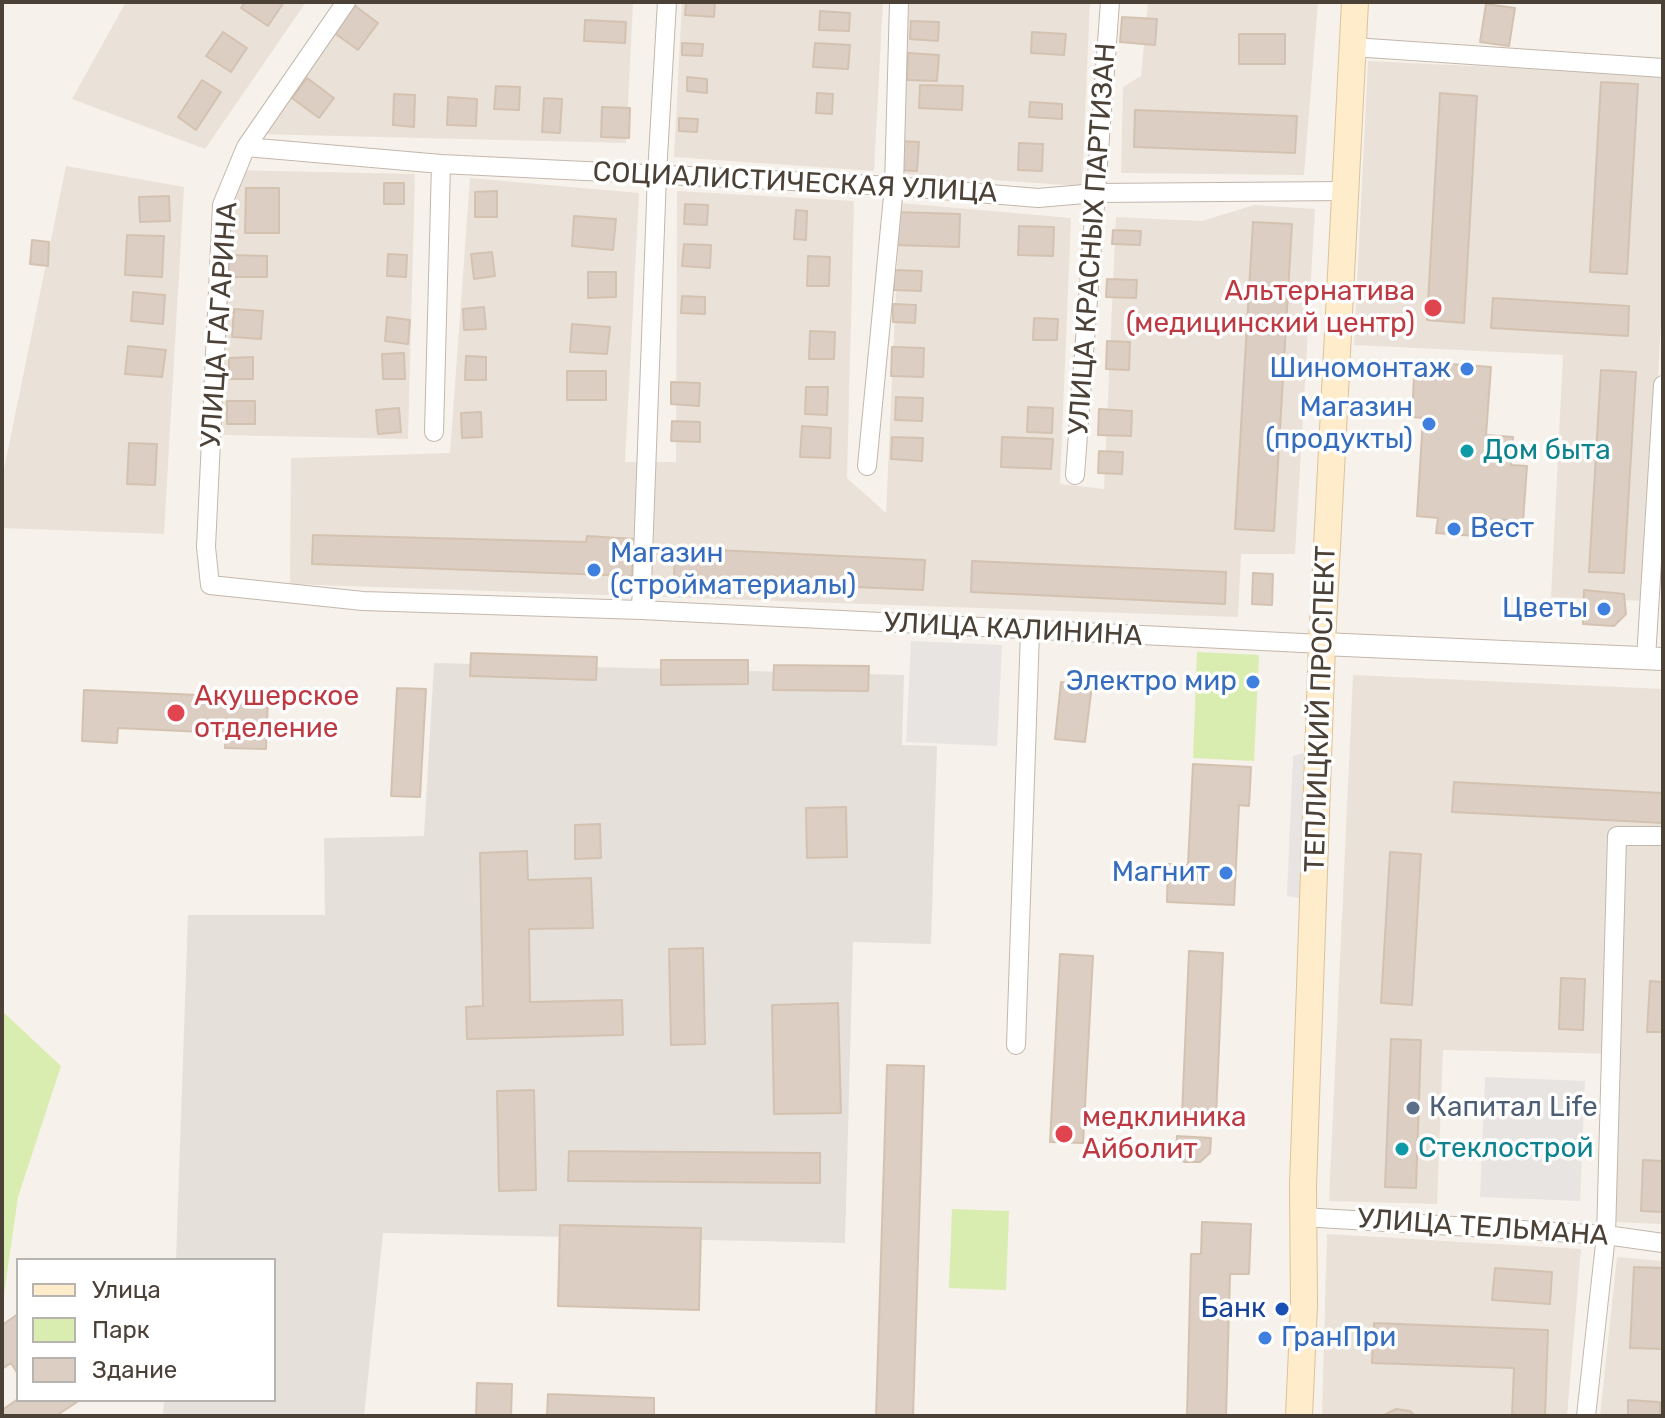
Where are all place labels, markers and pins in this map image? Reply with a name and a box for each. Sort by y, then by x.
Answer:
place label: Альтернатива (медицинский центр) [1126,275,1415,341]
marker: Альтернатива (медицинский центр) [1422,297,1444,319]
place label: Шиномонтаж [1270,352,1451,386]
marker: Шиномонтаж [1458,360,1476,378]
place label: Магазин (продукты) [1265,391,1413,457]
marker: Магазин (продукты) [1420,415,1438,433]
place label: Дом быта [1483,434,1611,468]
marker: Дом быта [1458,442,1476,460]
place label: Вест [1470,512,1534,546]
marker: Вест [1445,520,1463,538]
place label: Магазин (стройматериалы) [610,537,856,603]
marker: Магазин (стройматериалы) [585,561,603,579]
place label: Цветы [1502,592,1588,626]
marker: Цветы [1595,600,1613,618]
place label: Электро мир [1066,665,1237,699]
marker: Электро мир [1244,673,1262,691]
place label: Акушерское отделение [194,680,359,746]
marker: Акушерское отделение [165,702,187,724]
place label: Магнит [1112,856,1210,890]
marker: Магнит [1217,864,1235,882]
place label: Капитал Life [1429,1091,1598,1125]
marker: Капитал Life [1404,1099,1422,1117]
place label: медклиника Айболит [1082,1101,1246,1167]
marker: медклиника Айболит [1053,1123,1075,1145]
place label: Стеклострой [1418,1132,1594,1166]
marker: Стеклострой [1393,1140,1411,1158]
place label: Банк [1201,1292,1266,1326]
marker: Банк [1273,1300,1291,1318]
place label: ГранПри [1281,1321,1396,1355]
marker: ГранПри [1256,1329,1274,1347]

